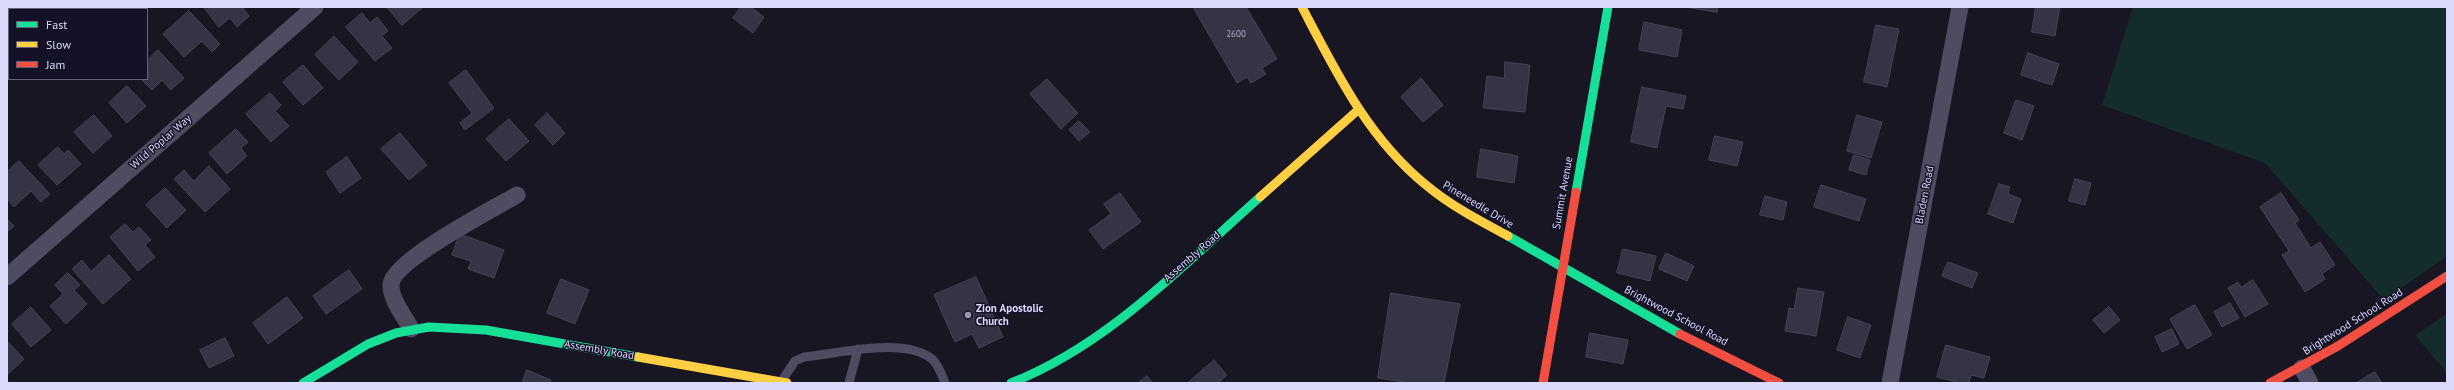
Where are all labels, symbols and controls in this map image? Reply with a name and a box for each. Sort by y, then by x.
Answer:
legend [8,8,148,80]
text: Fast [46,17,67,32]
house number: 2600 [1226,29,1246,39]
text: Slow [46,37,71,52]
text: Jam [46,57,65,72]
street label: Wild Poplar Way [128,112,194,172]
street label: Summit Avenue [1550,156,1576,230]
street label: Bladen Road [1913,165,1937,225]
street label: Pineneedle Drive [1440,179,1516,231]
street label: Assembly Road [1161,229,1223,285]
street label: Brightwood School Road [1622,283,1730,349]
street label: Brightwood School Road [2301,286,2405,358]
place label: Zion Apostolic Church [976,302,1043,328]
marker: Zion Apostolic Church [963,310,973,320]
street label: Assembly Road [563,337,635,363]

